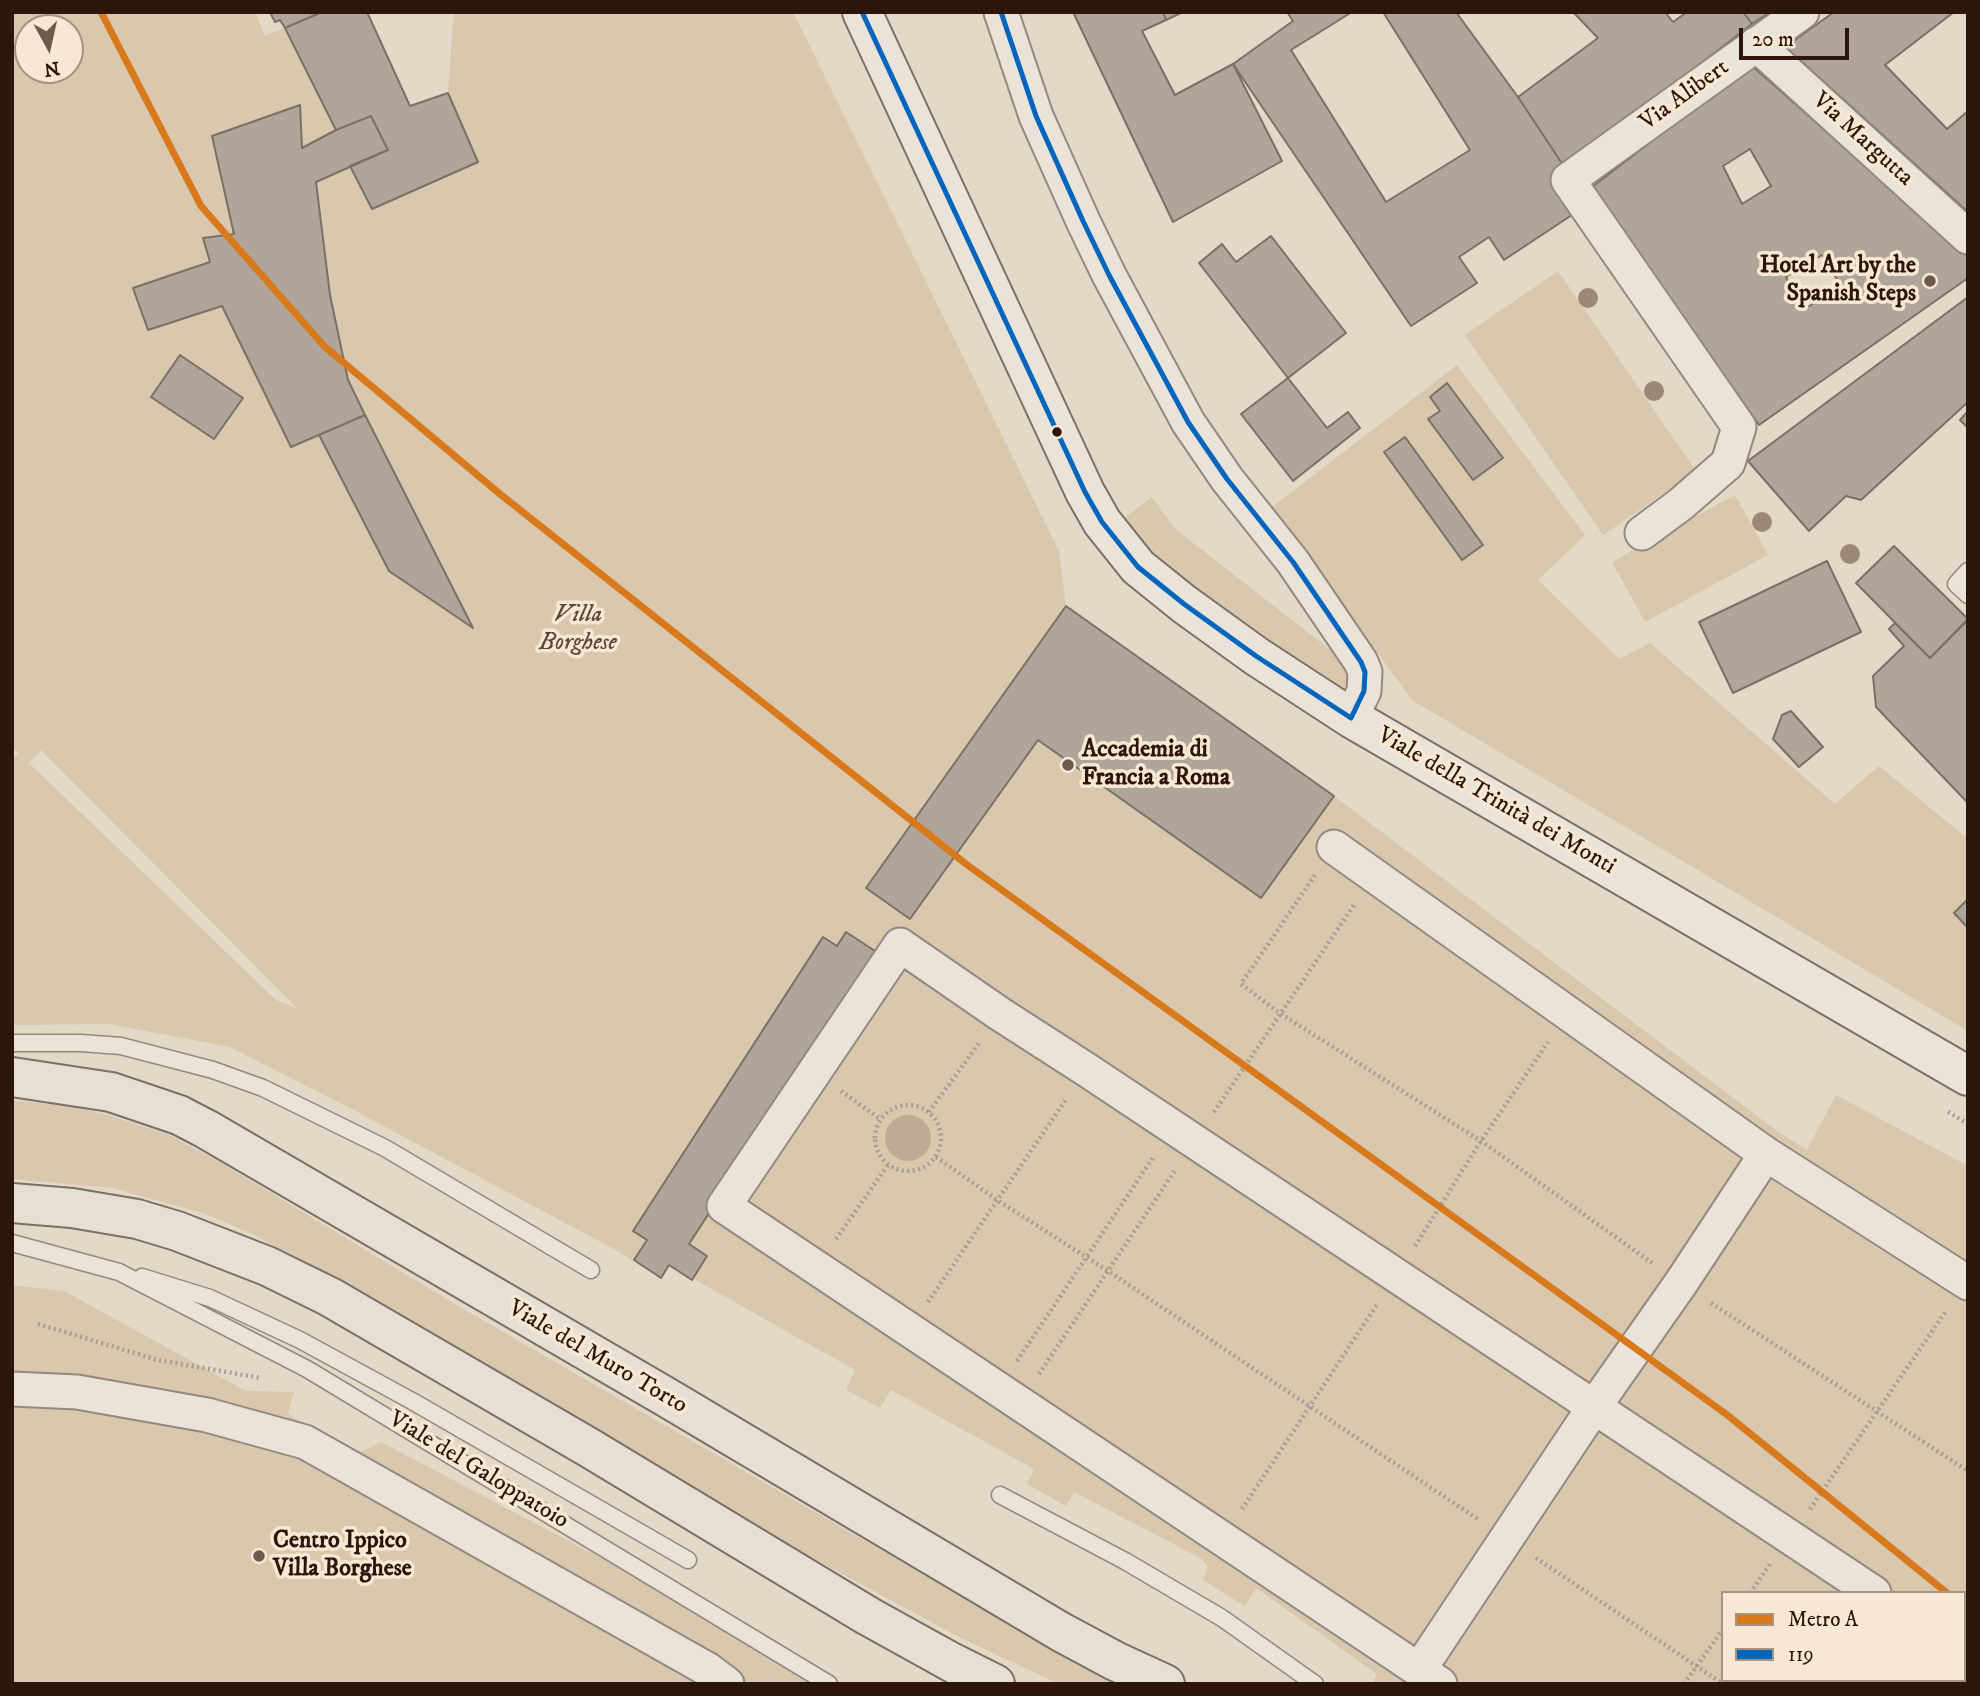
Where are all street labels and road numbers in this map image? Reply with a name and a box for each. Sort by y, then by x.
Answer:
street label: Via Alibert [1635,54,1735,138]
street label: Via Margutta [1805,87,1919,193]
street label: Viale della Trinità dei Monti [1372,722,1620,882]
street label: Viale del Muro Torto [502,1295,692,1421]
street label: Viale del Galoppatoio [383,1406,573,1536]

